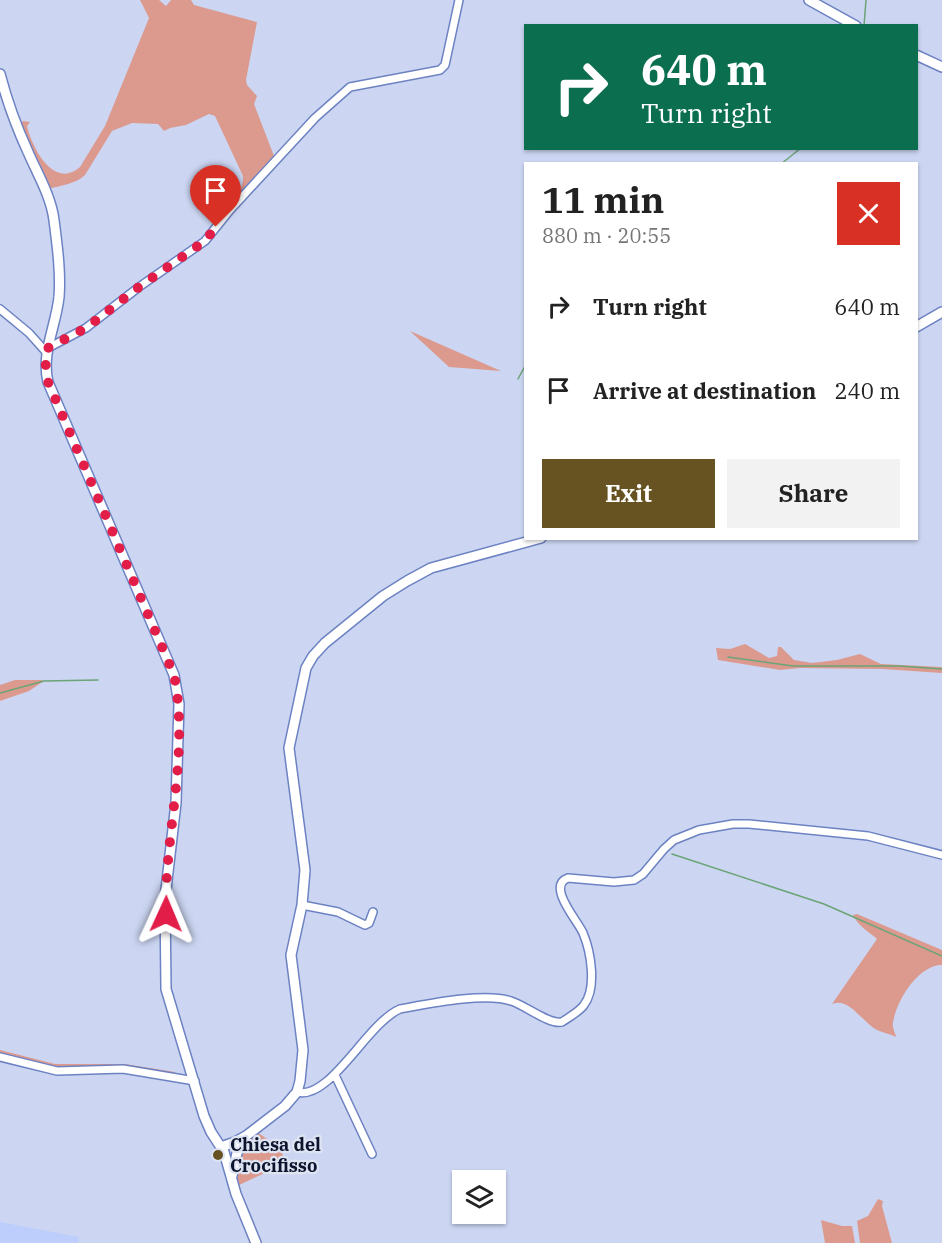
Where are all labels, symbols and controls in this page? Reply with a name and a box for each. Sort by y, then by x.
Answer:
text: 640 m [641,42,767,97]
icon: right [542,48,620,126]
text: Turn right [641,95,772,130]
pin [190,165,241,227]
icon: arrive [199,174,232,207]
text: 11 min [542,176,664,223]
button: close [837,182,900,245]
text: 880 m · 20:55 [542,222,671,249]
icon: right [542,290,575,323]
text: Turn right [593,292,707,321]
text: 640 m [834,292,900,321]
icon: arrive [542,374,575,407]
text: Arrive at destination [593,376,816,405]
text: 240 m [834,376,900,405]
button: Exit [542,459,715,528]
button: Share [727,459,900,528]
position arrow [134,882,198,946]
place label: Chiesa del Crocifisso [230,1133,321,1177]
marker: Chiesa del Crocifisso [211,1148,225,1162]
map controls [452,1170,506,1224]
button: layers [452,1170,506,1224]

